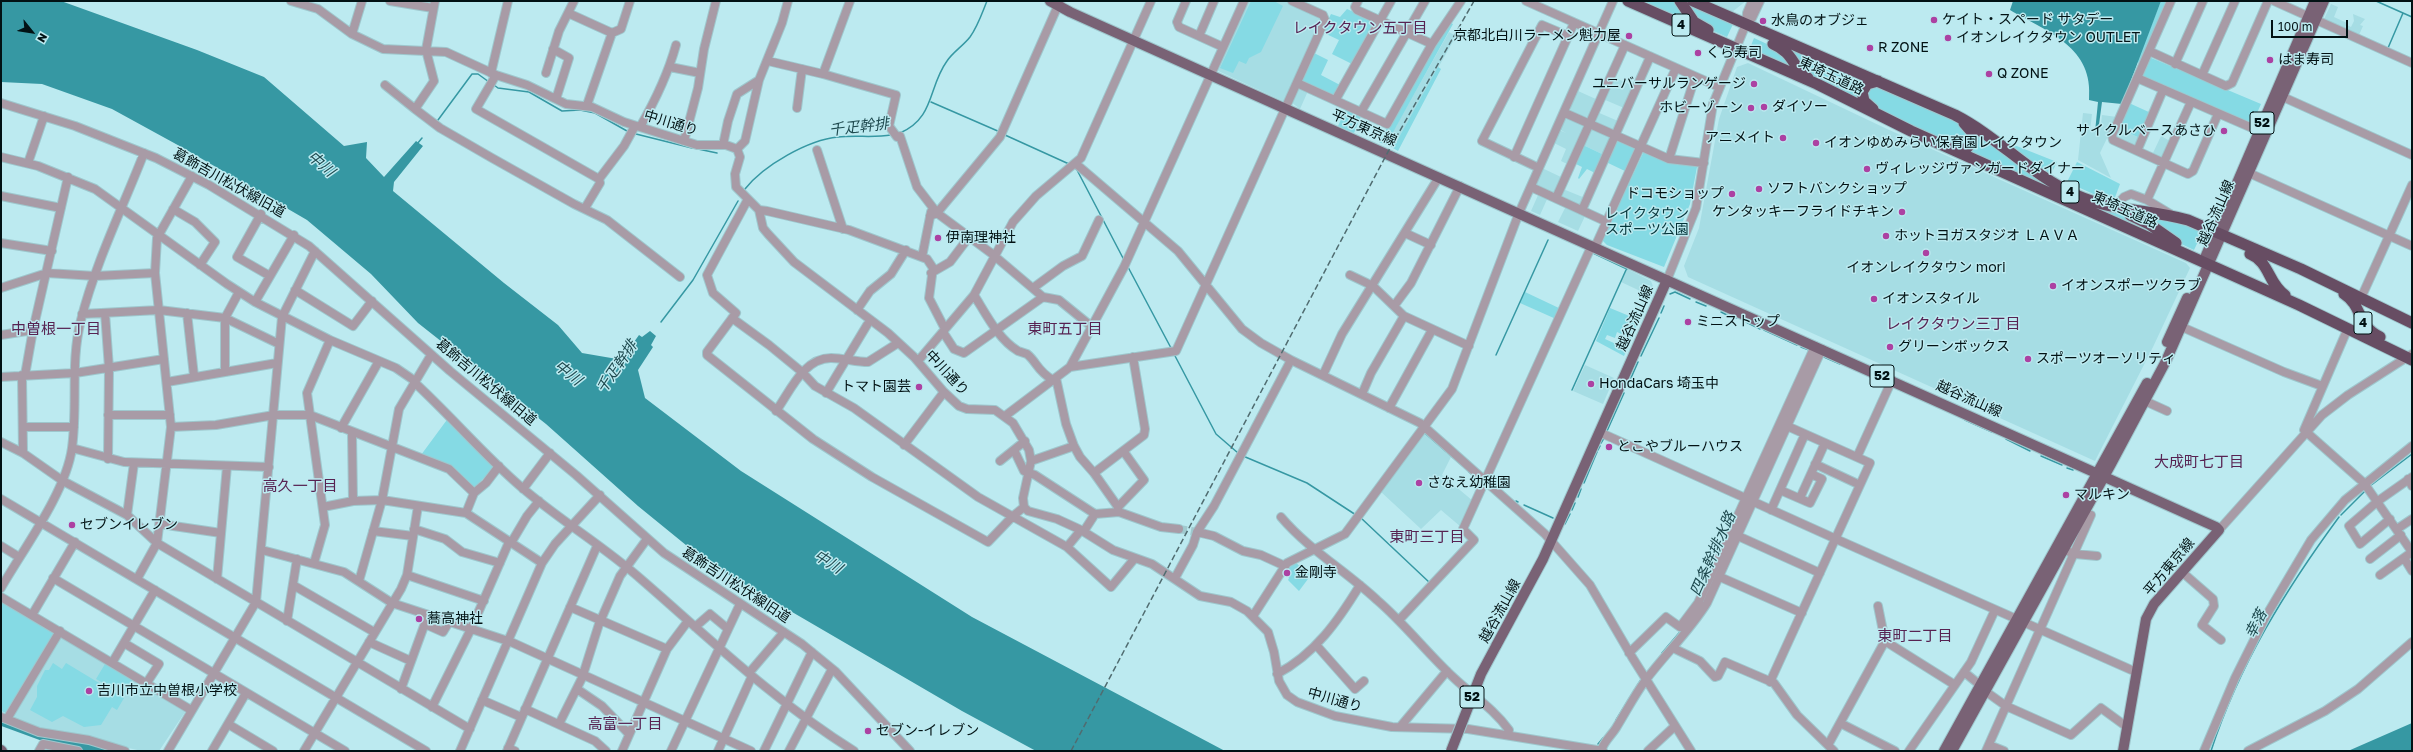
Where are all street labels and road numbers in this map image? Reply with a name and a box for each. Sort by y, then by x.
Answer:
road number: 4 [1672,14,1690,36]
street label: 東埼玉道路 [1796,54,1866,98]
street label: 平方東京線 [1329,106,1399,150]
street label: 中川通り [642,107,700,139]
road number: 52 [2250,112,2274,134]
street label: 葛飾吉川松伏線旧道 [170,145,288,221]
street label: 越谷流山線 [2194,178,2238,248]
road number: 4 [2061,181,2079,203]
street label: 東埼玉道路 [2090,188,2160,232]
street label: 越谷流山線 [1613,283,1657,353]
road number: 4 [2354,312,2372,334]
street label: 葛飾吉川松伏線旧道 [432,335,540,429]
street label: 中川通り [922,347,972,399]
road number: 52 [1870,365,1894,387]
street label: 越谷流山線 [1934,377,2004,421]
street label: 平方東京線 [2140,535,2198,599]
street label: 葛飾吉川松伏線旧道 [679,544,793,626]
street label: 越谷流山線 [1476,576,1524,646]
street label: 中川通り [1306,684,1364,716]
road number: 52 [1460,686,1484,708]

